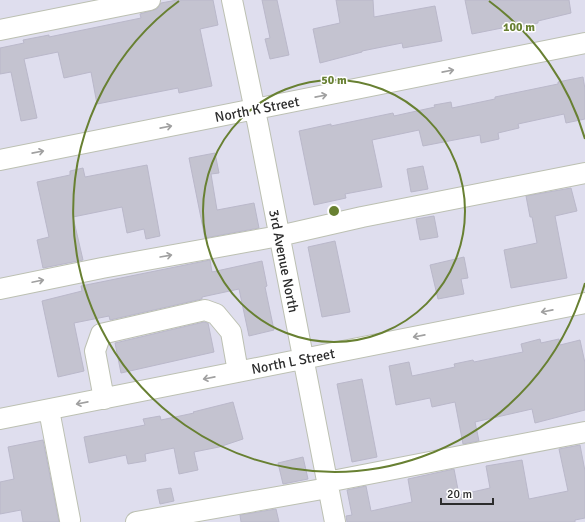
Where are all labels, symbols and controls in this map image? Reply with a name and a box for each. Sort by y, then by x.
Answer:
text: 100 m [503,20,535,35]
one-way arrow [441,66,454,74]
text: 50 m [321,73,347,88]
one-way arrow [314,92,327,100]
street label: North K Street [213,93,301,126]
one-way arrow [159,122,172,130]
one-way arrow [31,148,44,156]
centre of rings [327,204,341,218]
street label: 3rd Avenue North [265,208,302,314]
one-way arrow [159,252,172,260]
one-way arrow [31,276,44,284]
one-way arrow [541,307,554,315]
one-way arrow [413,333,426,341]
street label: North L Street [250,345,336,378]
one-way arrow [203,374,216,382]
one-way arrow [76,399,89,407]
scale bar [441,480,493,506]
text: 20 m [447,487,472,502]

